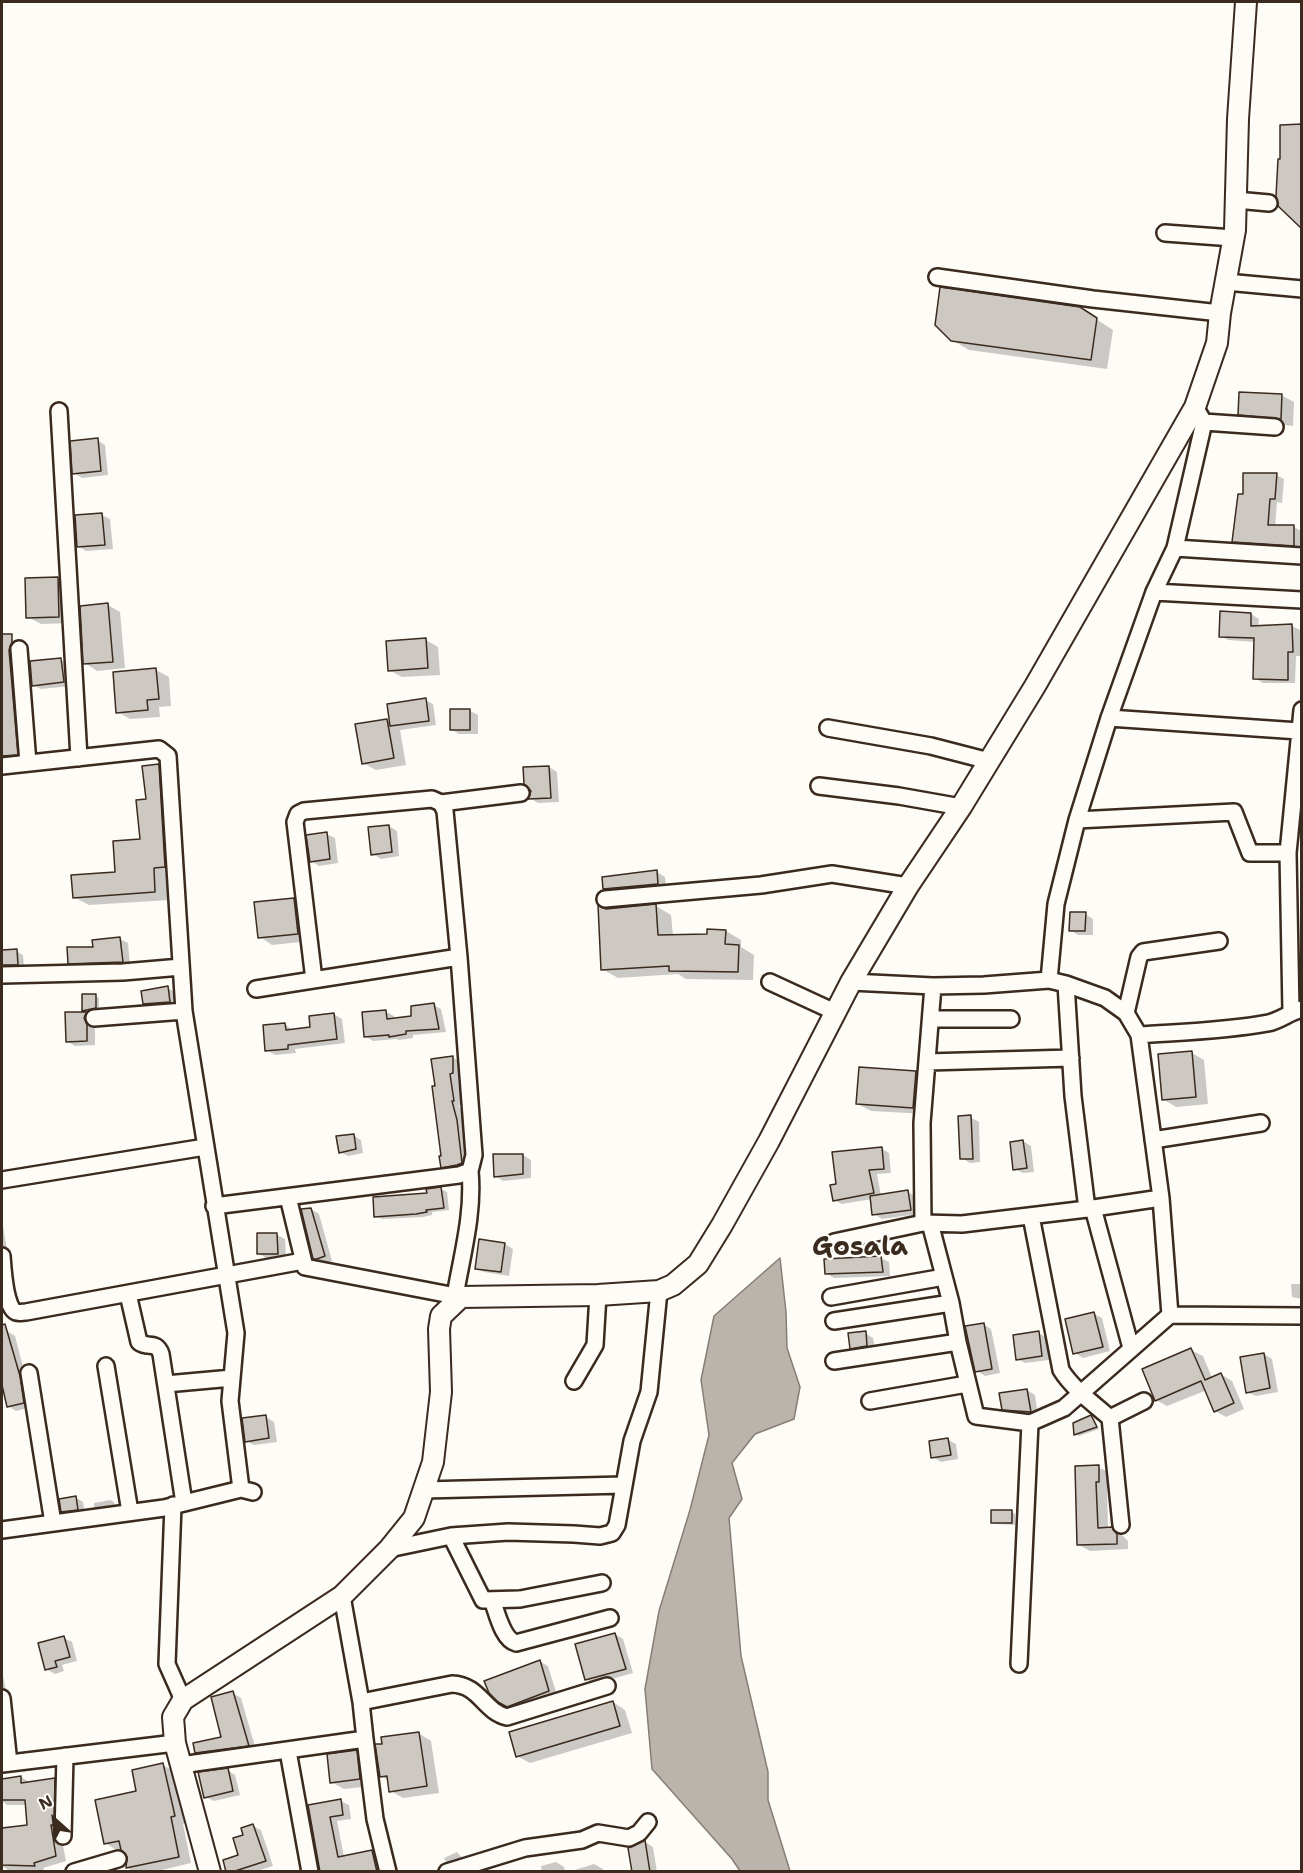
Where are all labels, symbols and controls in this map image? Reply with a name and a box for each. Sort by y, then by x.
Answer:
district label: Gosala [812,1232,908,1264]
north arrow [24,1789,84,1849]
text: N [35,1790,56,1815]

